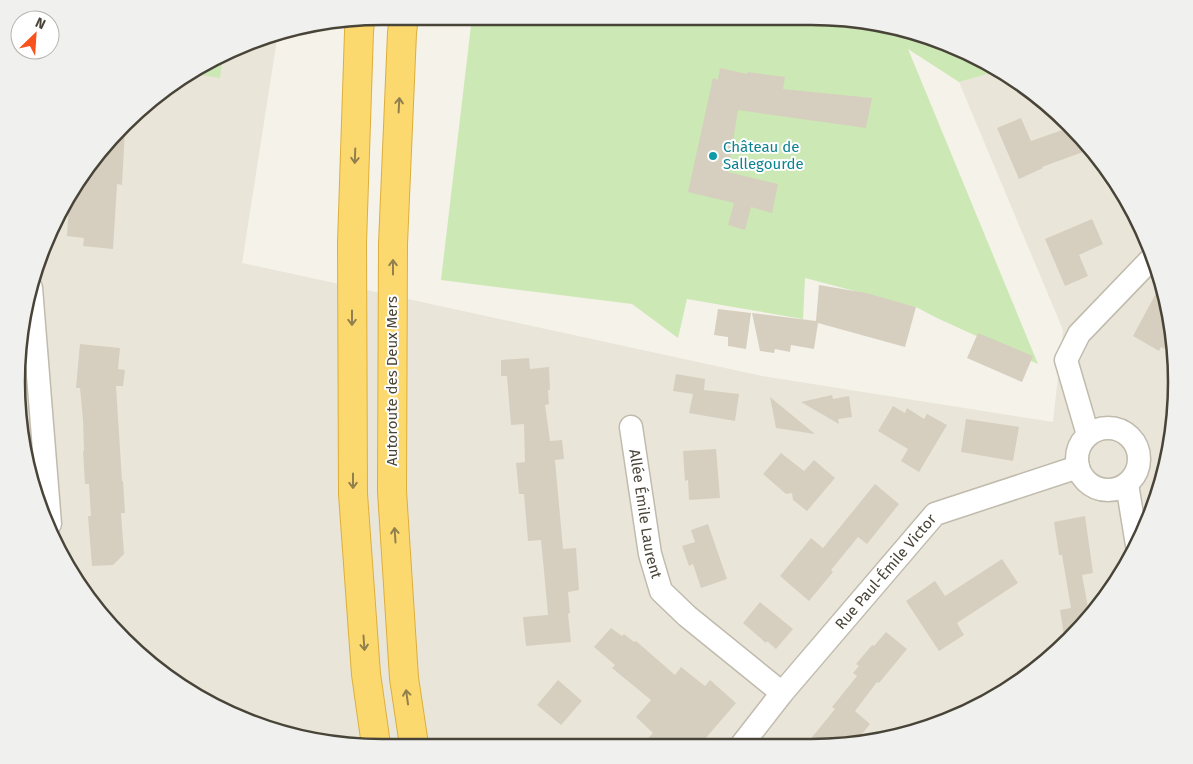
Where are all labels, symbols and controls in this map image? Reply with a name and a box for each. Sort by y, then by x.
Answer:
north arrow [10,10,60,60]
text: N [32,14,48,33]
one-way arrow [394,97,404,114]
place label: Château de Sallegourde [723,138,804,173]
one-way arrow [350,148,359,164]
marker: Château de Sallegourde [707,150,719,162]
one-way arrow [388,260,398,276]
street label: Autoroute des Deux Mers [383,296,401,466]
one-way arrow [347,310,357,326]
street label: Allée Émile Laurent [625,448,666,581]
one-way arrow [348,472,358,489]
street label: Rue Paul-Émile Victor [831,510,940,633]
one-way arrow [391,527,400,543]
one-way arrow [359,635,368,651]
one-way arrow [401,689,411,705]

